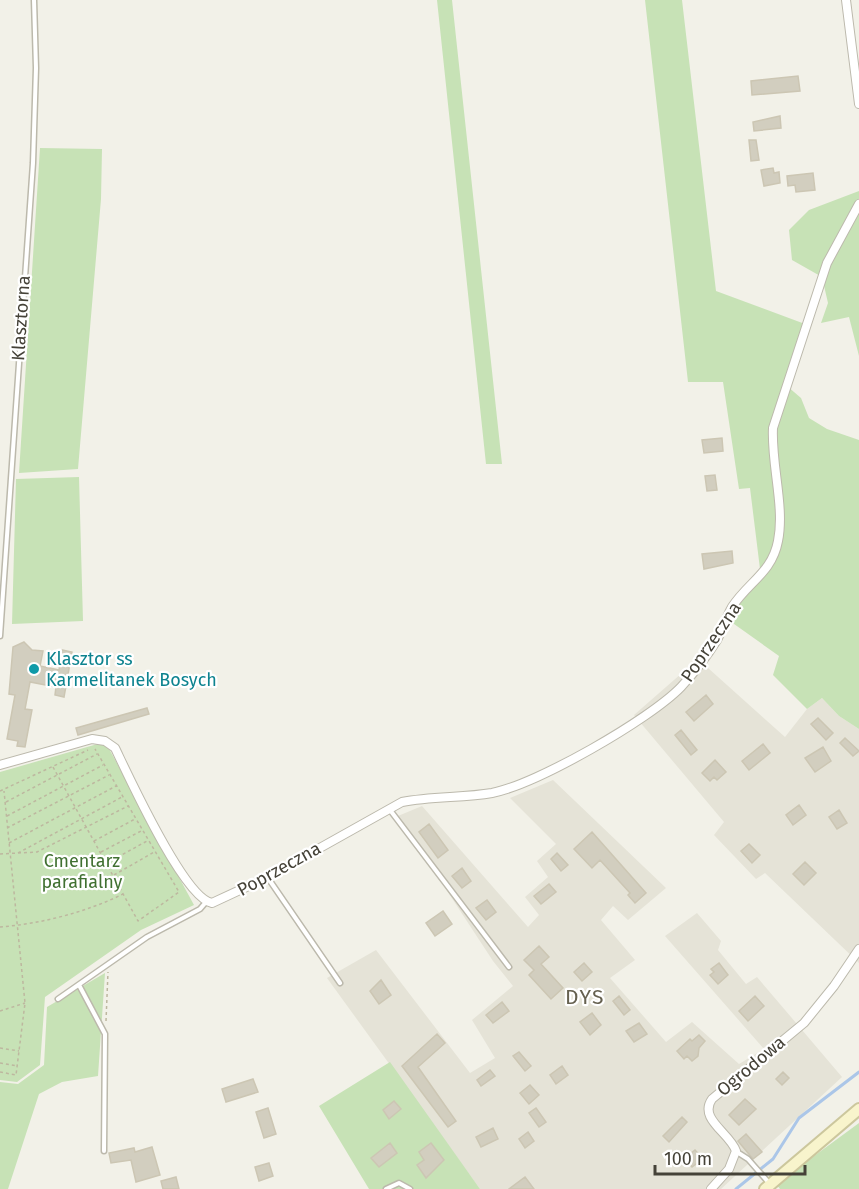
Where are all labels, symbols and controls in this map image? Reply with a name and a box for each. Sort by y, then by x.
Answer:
street label: Klasztorna [7,274,35,362]
street label: Poprzeczna [676,598,746,686]
place label: Klasztor ss Karmelitanek Bosych [46,648,217,691]
marker: Klasztor ss Karmelitanek Bosych [27,662,41,676]
street label: Poprzeczna [233,837,325,901]
park label: Cmentarz parafialny [42,850,123,893]
district label: DYS [565,984,605,1010]
street label: Ogrodowa [712,1031,790,1101]
scale bar [655,1138,805,1176]
text: 100 m [664,1148,712,1170]

